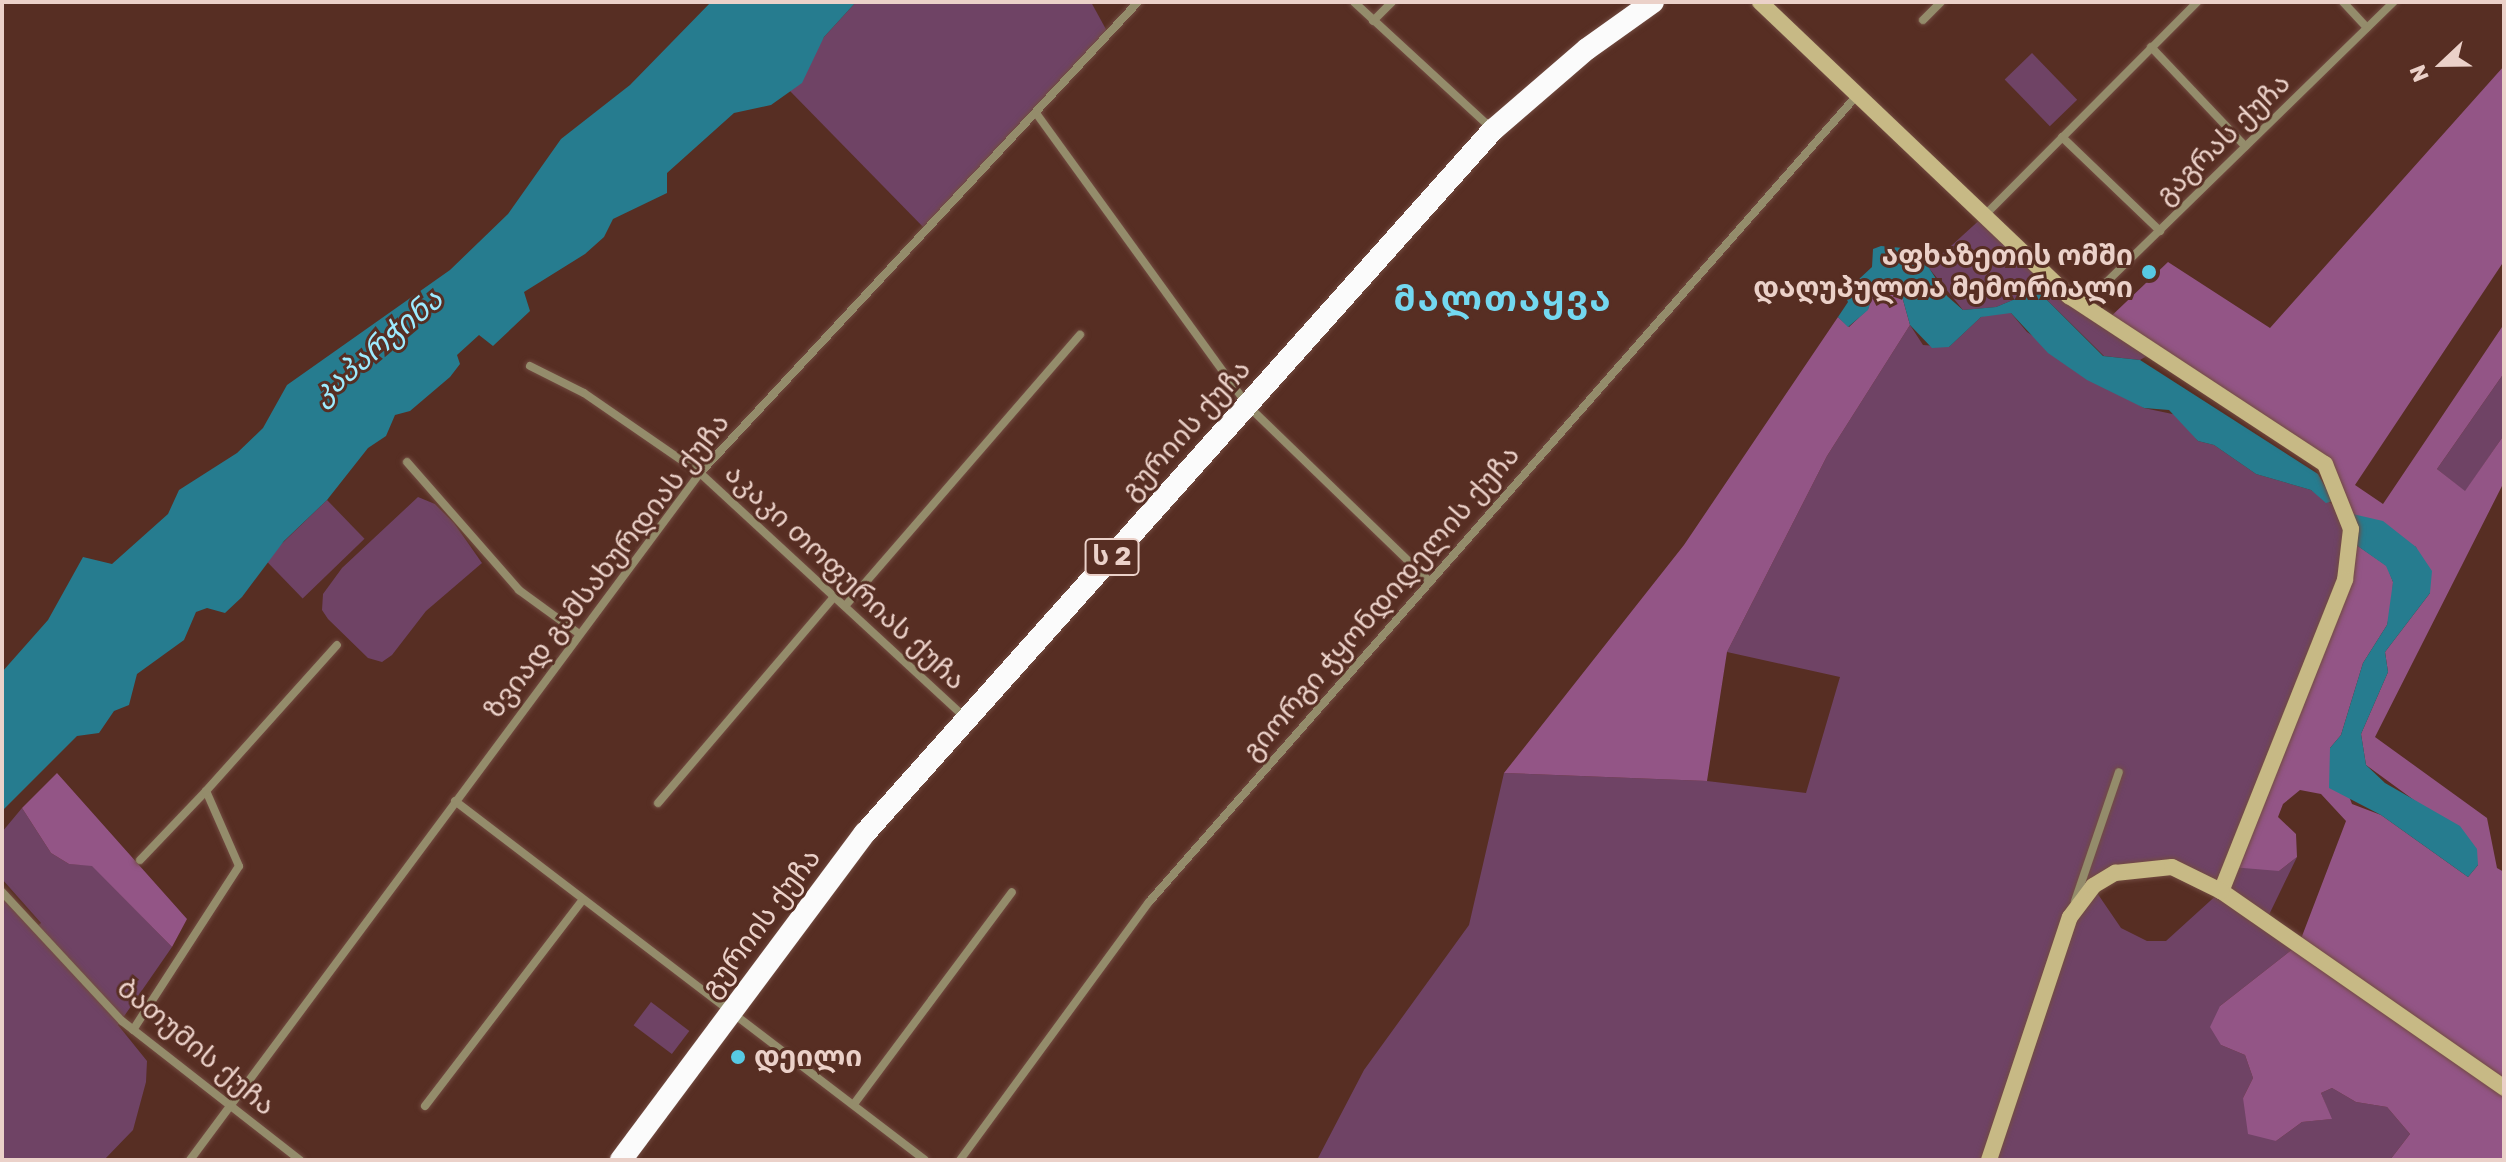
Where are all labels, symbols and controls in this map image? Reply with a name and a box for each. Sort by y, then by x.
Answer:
north arrow [2402,24,2482,104]
text: N [2404,61,2435,86]
street label: გაგრას ქუჩა [2149,66,2297,212]
place label: აფხაზეთის ომში დაღუპულთა მემორიალი [1753,239,2133,305]
marker: აფხაზეთის ომში დაღუპულთა მემორიალი [2140,263,2158,281]
district label: მალთაყვა [1393,277,1613,321]
water label: კაპარჭინა [304,282,450,412]
street label: გურიის ქუჩა [1114,353,1258,507]
street label: ზვიად გამსახურდიას ქუჩა [477,407,737,725]
street label: გიორგი ჭყონდიდელის ქუჩა [1235,439,1527,767]
street label: აკაკი თოფურიას ქუჩა [718,457,972,697]
road number: ს 2 [1084,535,1140,579]
street label: გურიის ქუჩა [694,842,828,1004]
street label: ბათუმის ქუჩა [110,971,282,1123]
place label: დეილი [754,1040,862,1074]
marker: დეილი [729,1048,747,1066]

